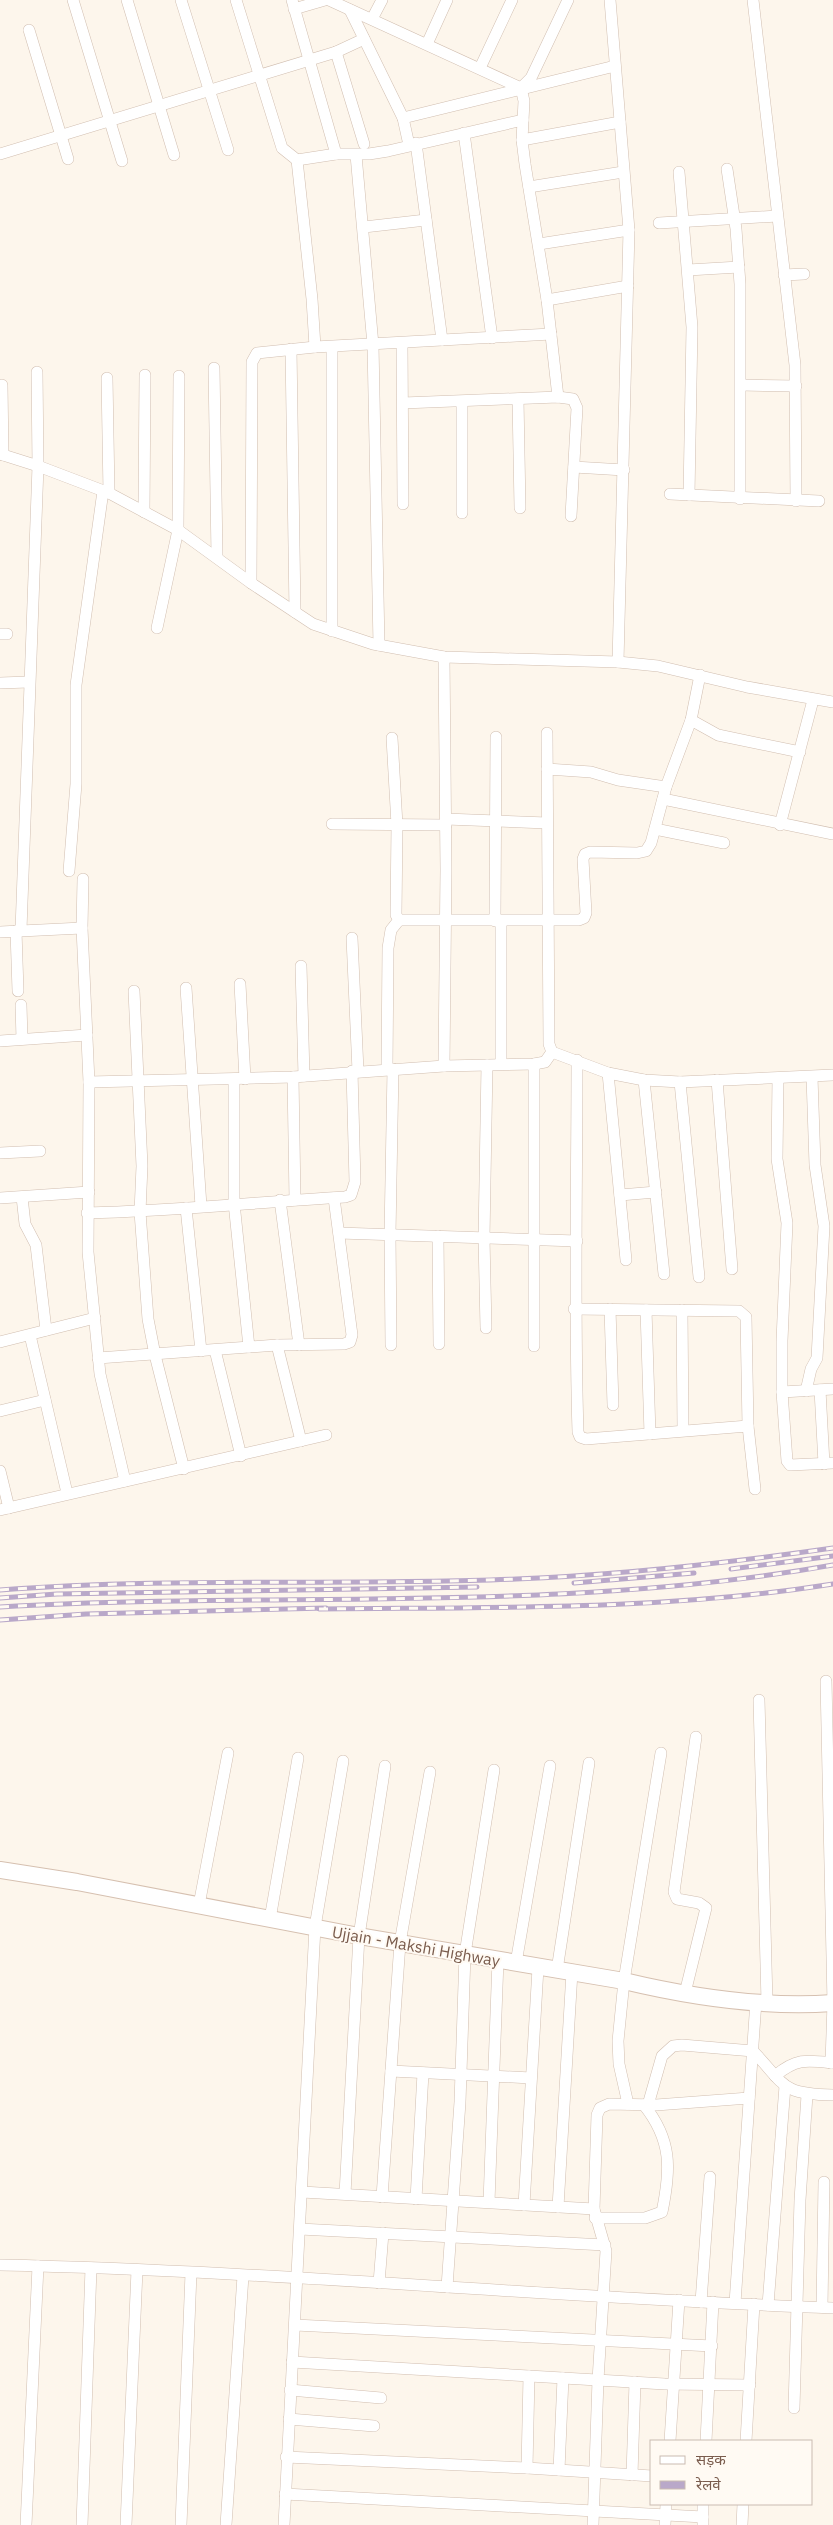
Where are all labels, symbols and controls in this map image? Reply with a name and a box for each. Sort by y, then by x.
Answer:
street label: Ujjain - Makshi Highway [330,1921,502,1971]
legend [650,2440,813,2505]
text: सड़क [696,2450,726,2469]
text: रेलवे [695,2475,721,2494]

